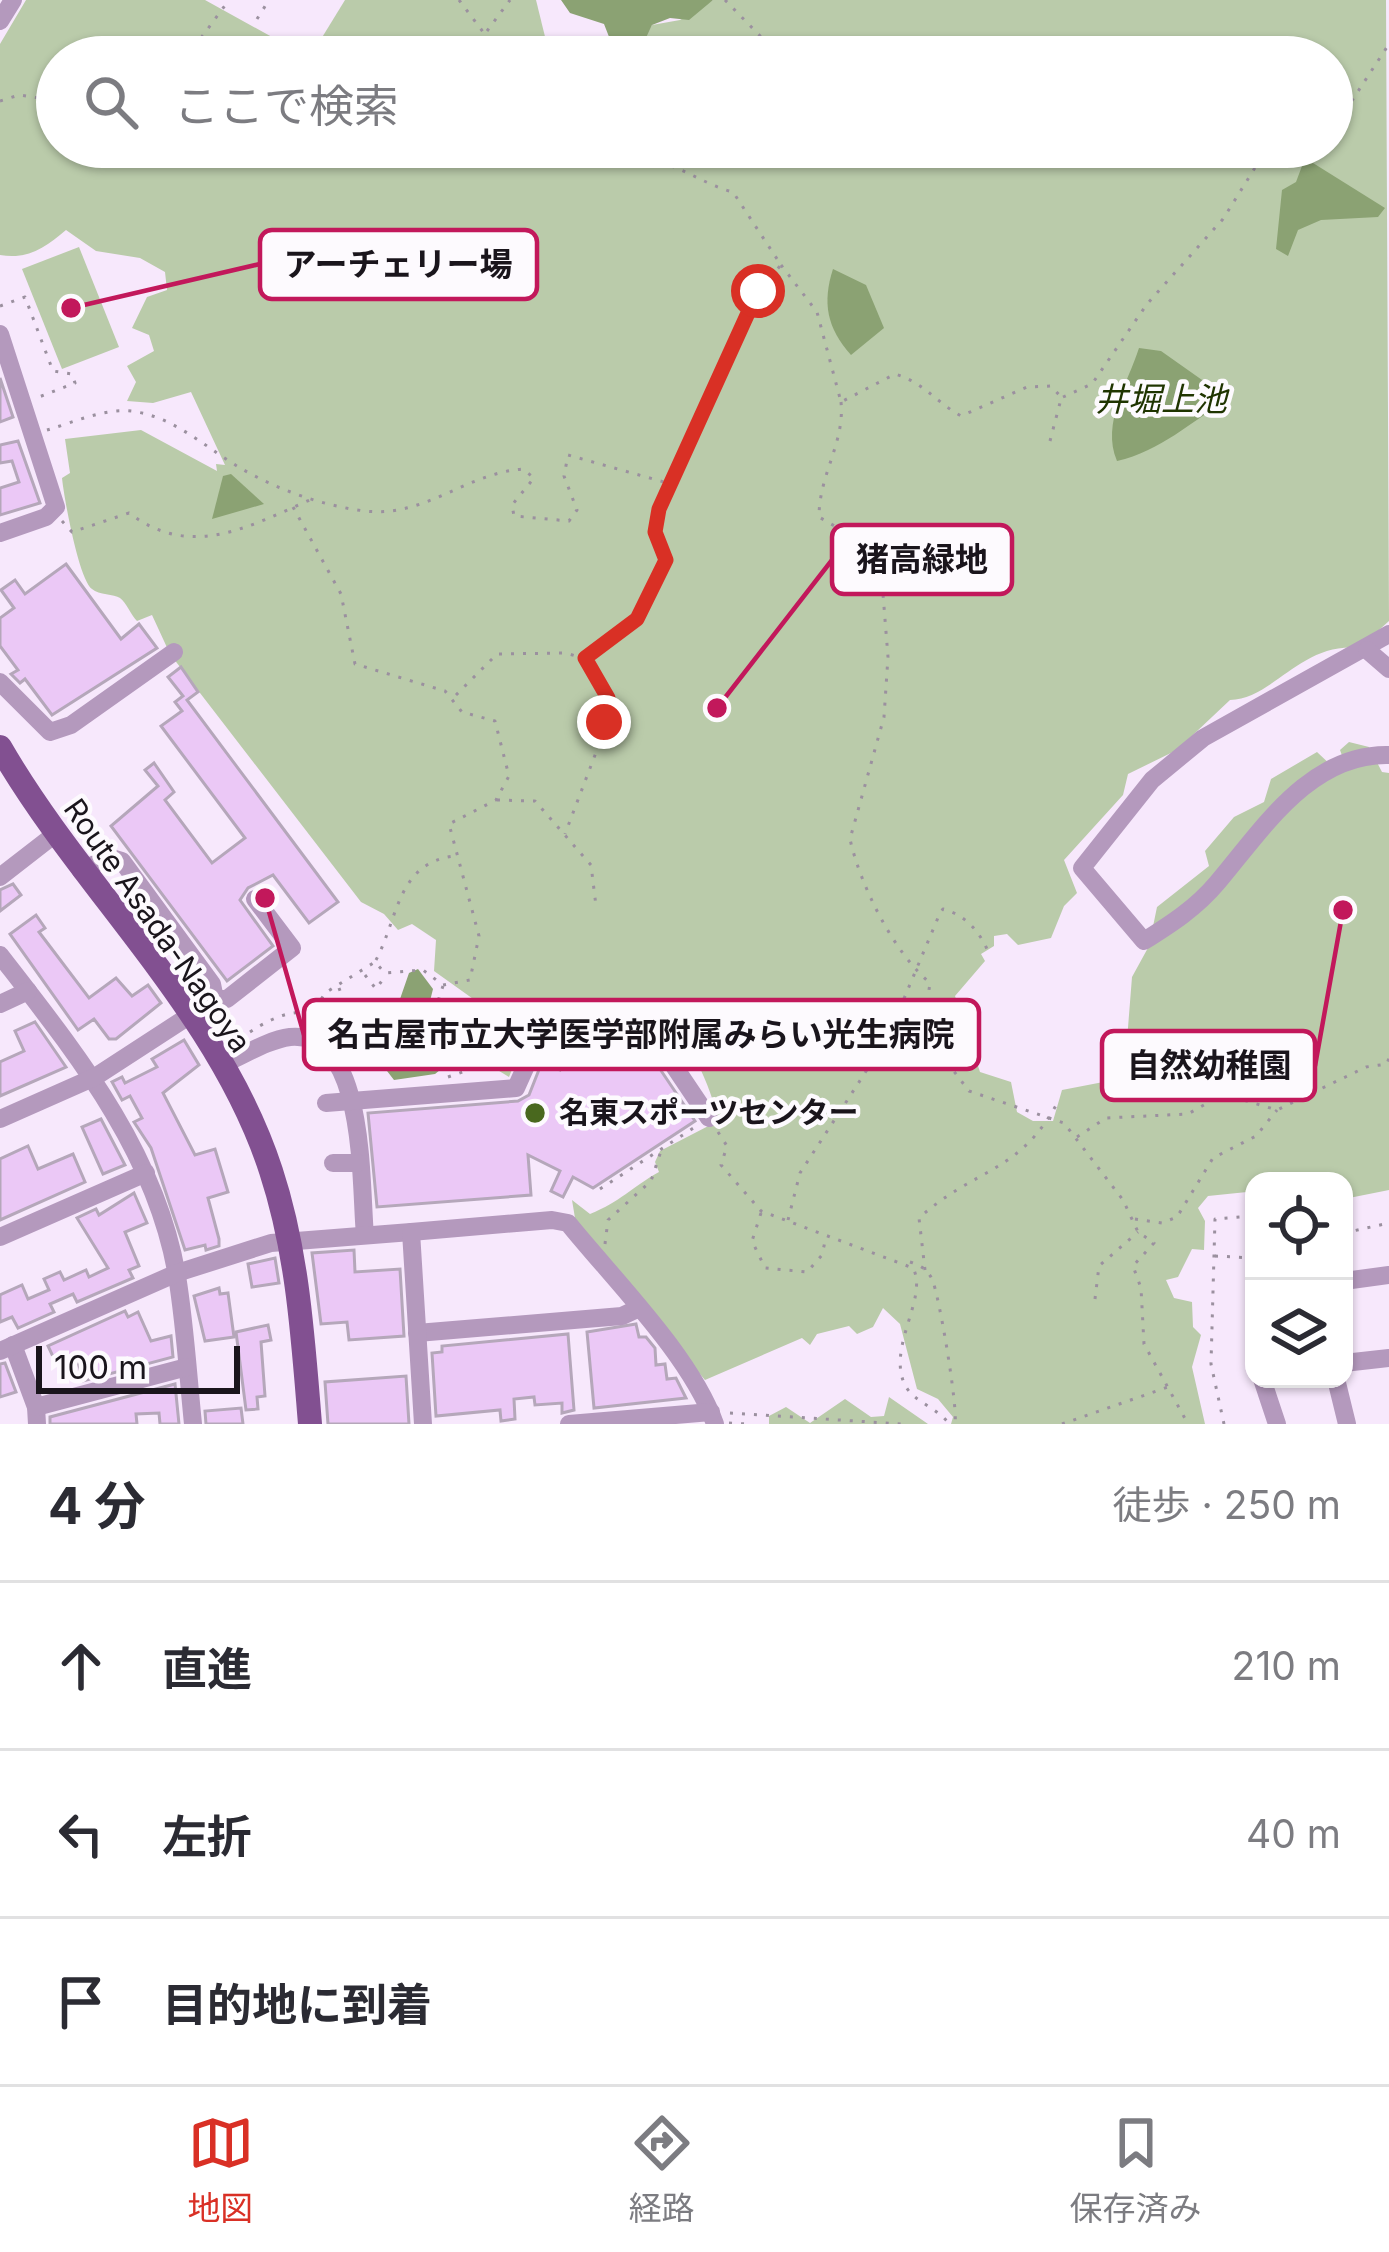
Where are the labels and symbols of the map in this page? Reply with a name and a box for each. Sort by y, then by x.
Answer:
callout: アーチェリー場 [260,230,537,299]
text: アーチェリー場 [283,244,513,284]
route start [731,264,785,318]
water label: 井堀上池 [1095,379,1230,419]
callout: 猪高緑地 [832,525,1012,594]
text: 猪高緑地 [856,539,988,579]
route end [577,695,631,749]
street label: Route Asada-Nagoya [57,792,259,1059]
callout: 名古屋市立大学医学部附属みらい光生病院 [304,1000,979,1069]
text: 名古屋市立大学医学部附属みらい光生病院 [328,1014,955,1054]
callout: 自然幼稚園 [1102,1031,1315,1100]
text: 自然幼稚園 [1127,1045,1292,1085]
place label: 名東スポーツセンター [559,1094,858,1130]
marker: 名東スポーツセンター [522,1100,548,1126]
scale bar [36,1340,240,1393]

